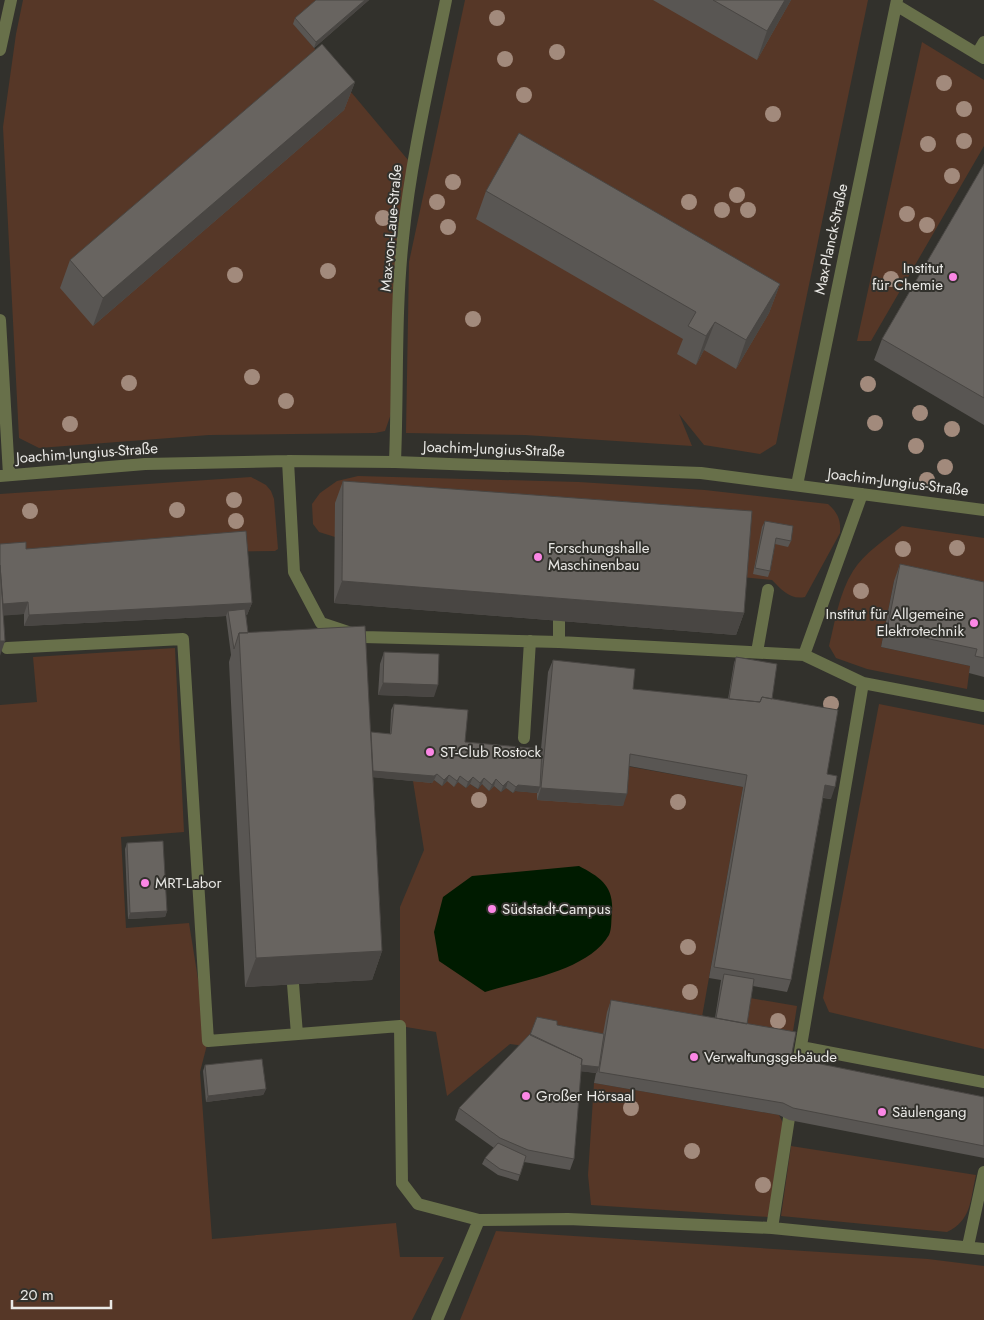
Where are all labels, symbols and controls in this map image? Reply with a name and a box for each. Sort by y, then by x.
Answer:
street label: Max-von-Laue-Straße [374,163,408,292]
street label: Max-Planck-Straße [809,181,854,296]
place label: Institut für Chemie [872,257,943,296]
marker: Institut für Chemie [947,271,959,283]
street label: Joachim-Jungius-Straße [421,435,566,462]
street label: Joachim-Jungius-Straße [13,437,159,469]
street label: Joachim-Jungius-Straße [824,462,970,502]
place label: Forschungshalle Maschinenbau [548,537,650,576]
marker: Forschungshalle Maschinenbau [532,551,544,563]
place label: Institut für Allgemeine Elektrotechnik [826,603,964,642]
marker: Institut für Allgemeine Elektrotechnik [968,617,980,629]
place label: ST-Club Rostock [440,741,542,763]
marker: ST-Club Rostock [424,746,436,758]
place label: MRT-Labor [155,872,222,894]
marker: MRT-Labor [139,877,151,889]
place label: Südstadt-Campus [502,898,610,920]
marker: Südstadt-Campus [486,903,498,915]
place label: Verwaltungsgebäude [704,1046,837,1068]
marker: Verwaltungsgebäude [688,1051,700,1063]
place label: Großer Hörsaal [536,1085,635,1107]
marker: Großer Hörsaal [520,1090,532,1102]
place label: Säulengang [892,1101,967,1123]
marker: Säulengang [876,1106,888,1118]
scale bar [12,1278,111,1310]
text: 20 m [20,1284,54,1306]

